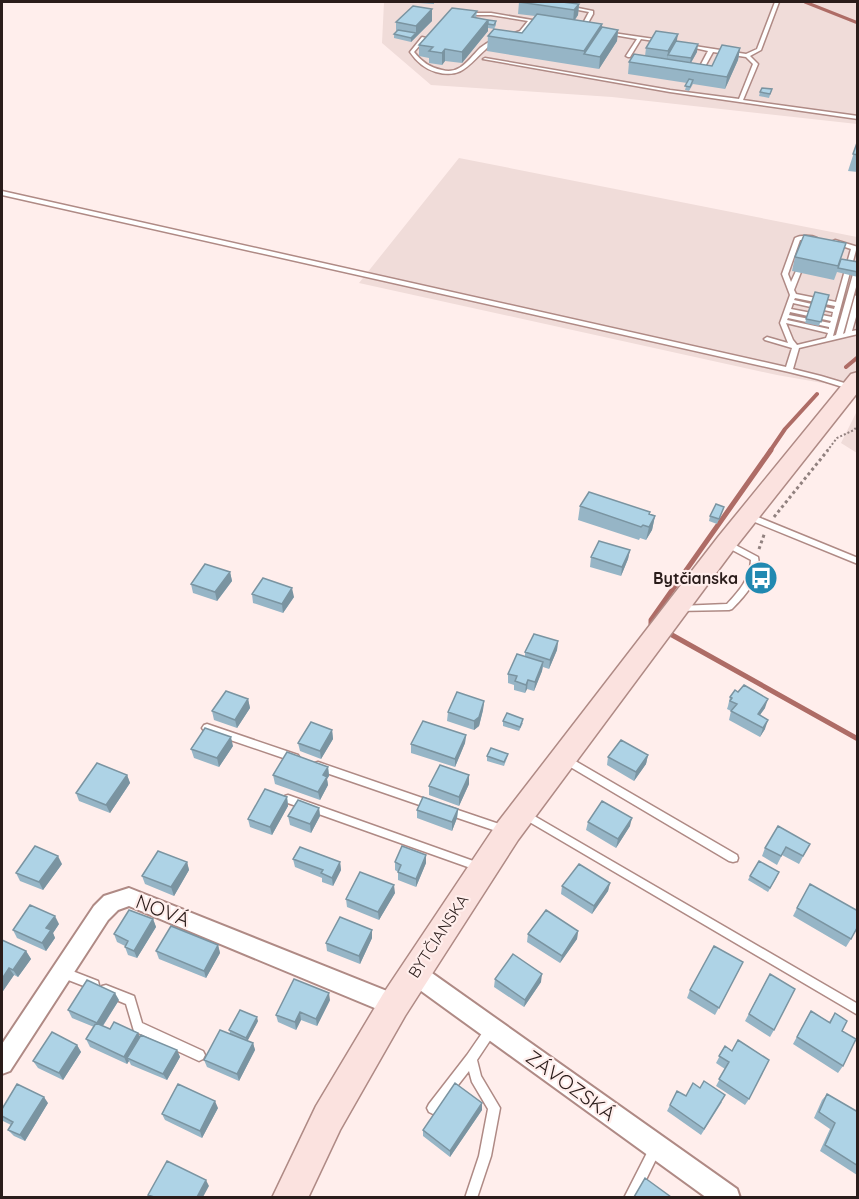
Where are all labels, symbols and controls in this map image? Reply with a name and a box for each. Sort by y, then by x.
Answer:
bus stop icon: Bytčianska [743,560,779,596]
place label: Bytčianska [653,568,738,588]
street label: NOVÁ [132,888,194,932]
street label: BYTČIANSKA [404,891,472,981]
street label: ZÁVOZSKÁ [521,1044,621,1126]

